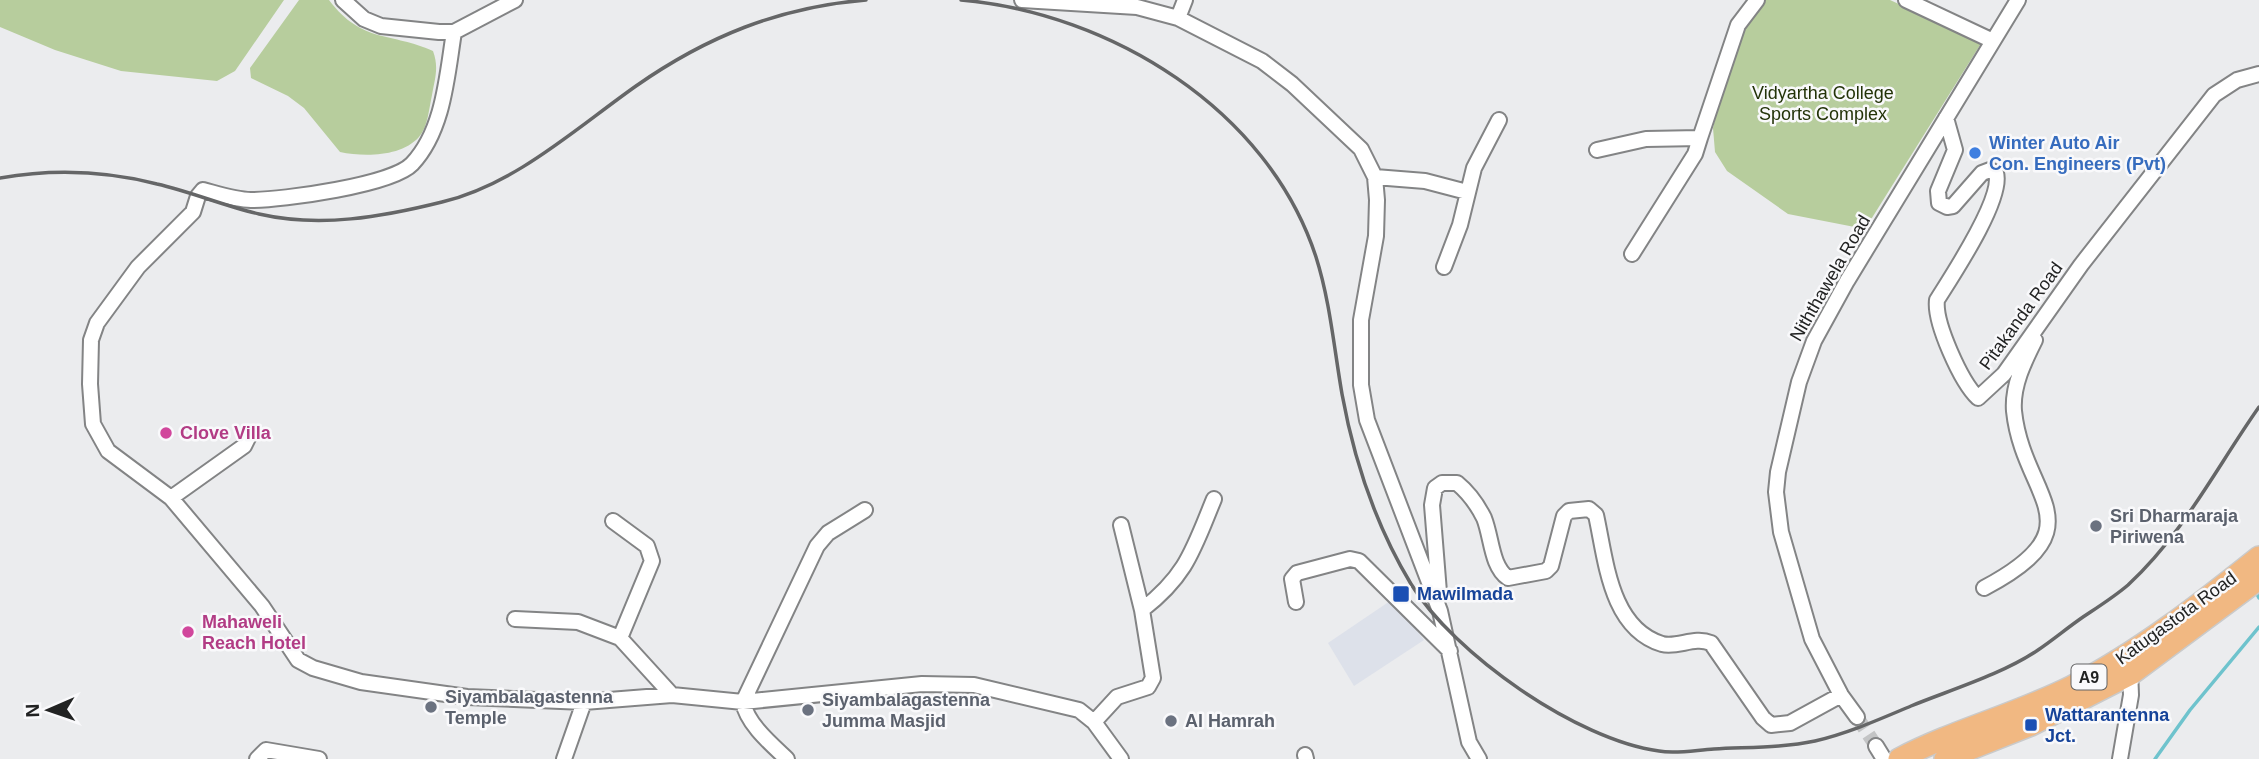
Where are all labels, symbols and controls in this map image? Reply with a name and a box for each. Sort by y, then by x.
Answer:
park label: Vidyartha College Sports Complex [1752,83,1894,124]
place label: Winter Auto Air Con. Engineers (Pvt) [1989,133,2166,174]
marker: Winter Auto Air Con. Engineers (Pvt) [1967,145,1983,161]
street label: Niththawela Road [1786,211,1874,345]
street label: Pitakanda Road [1975,258,2067,374]
place label: Clove Villa [180,423,272,443]
marker: Clove Villa [158,425,174,441]
place label: Sri Dharmaraja Piriwena [2110,506,2239,547]
marker: Sri Dharmaraja Piriwena [2088,518,2104,534]
street label: Katugastota Road [2112,568,2240,668]
marker: Mawilmada [1391,584,1411,604]
place label: Mawilmada [1417,584,1514,604]
place label: Mahaweli Reach Hotel [202,612,306,653]
marker: Mahaweli Reach Hotel [180,624,196,640]
road number: A9 [2072,664,2106,690]
north arrow [14,675,84,745]
place label: Siyambalagastenna Temple [445,687,614,728]
place label: Siyambalagastenna Jumma Masjid [822,690,991,731]
marker: Siyambalagastenna Temple [423,699,439,715]
marker: Siyambalagastenna Jumma Masjid [800,702,816,718]
text: N [22,703,43,718]
place label: Wattarantenna Jct. [2045,705,2170,746]
place label: Al Hamrah [1185,711,1275,731]
marker: Al Hamrah [1163,713,1179,729]
marker: Wattarantenna Jct. [2023,717,2039,733]

